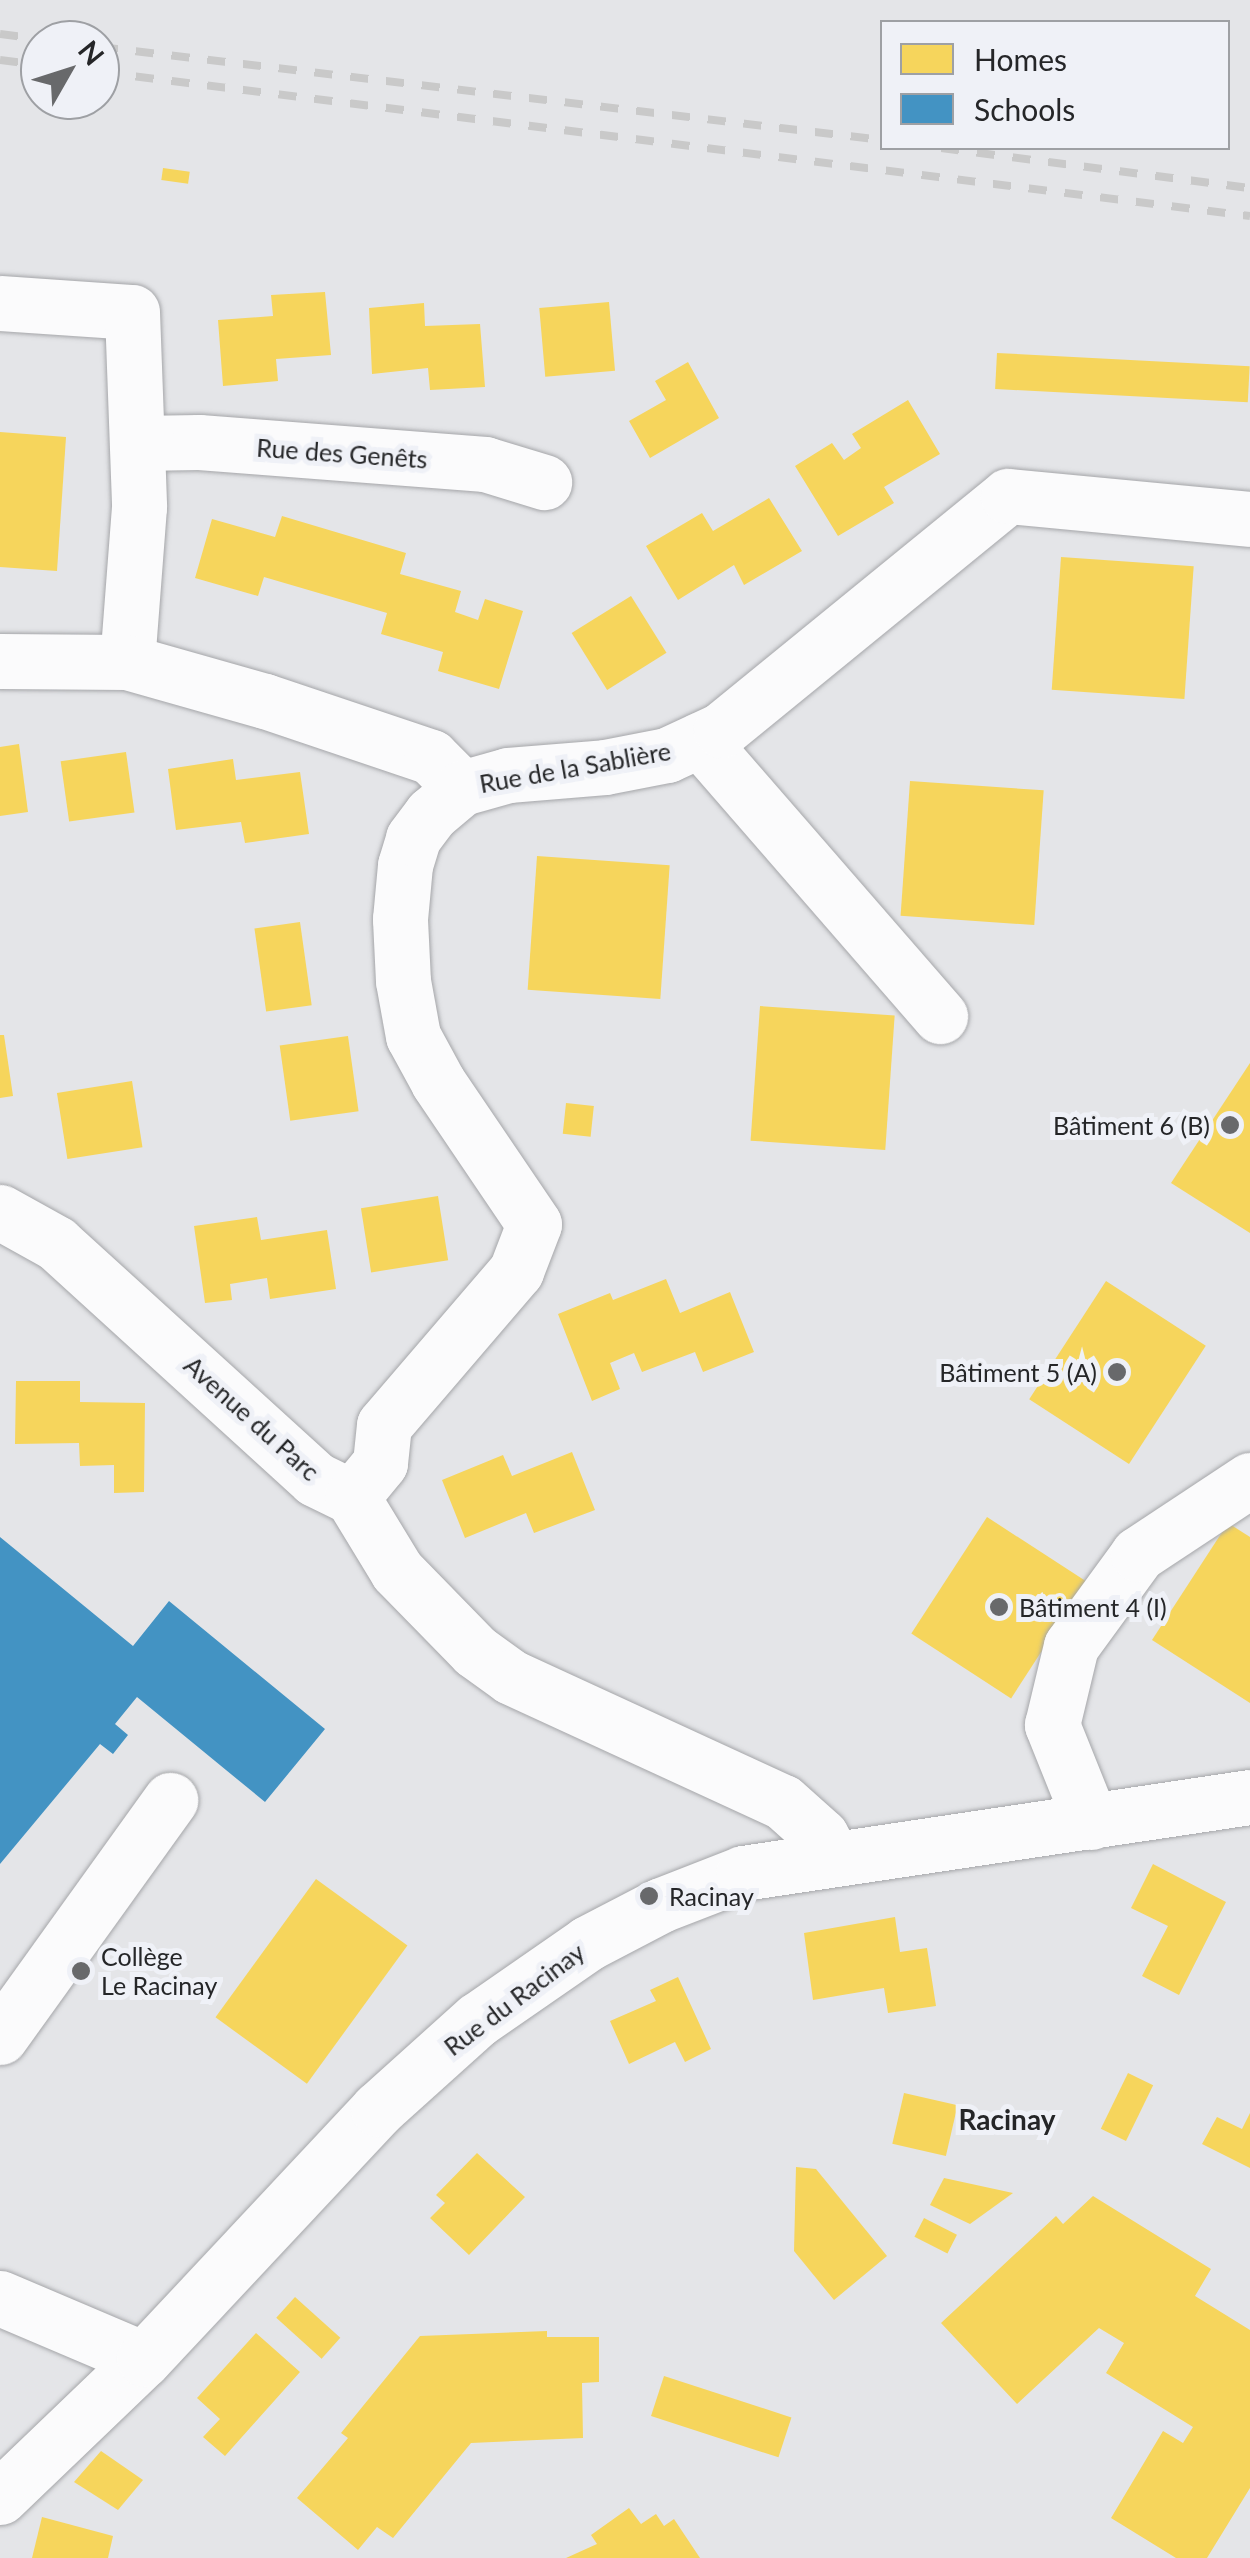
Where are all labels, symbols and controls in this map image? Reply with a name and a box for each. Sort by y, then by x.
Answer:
north arrow [20,20,120,120]
legend [880,20,1230,150]
text: N [72,33,112,71]
text: Homes [974,41,1067,77]
text: Schools [974,91,1075,127]
street label: Rue des Genêts [256,432,428,474]
street label: Rue de la Sablière [477,735,673,799]
place label: Bâtiment 6 (B) [1053,1110,1210,1140]
marker: Bâtiment 6 (B) [1219,1114,1241,1136]
street label: Avenue du Parc [178,1350,326,1486]
place label: Bâtiment 5 (A) [939,1357,1097,1387]
marker: Bâtiment 5 (A) [1106,1361,1128,1383]
place label: Bâtiment 4 (I) [1019,1592,1167,1622]
marker: Bâtiment 4 (I) [988,1596,1010,1618]
place label: Racinay [669,1881,754,1911]
marker: Racinay [638,1885,660,1907]
street label: Rue du Racinay [438,1937,590,2061]
place label: Collège Le Racinay [101,1942,217,2001]
marker: Collège Le Racinay [70,1960,92,1982]
district label: Racinay [959,2102,1055,2136]

